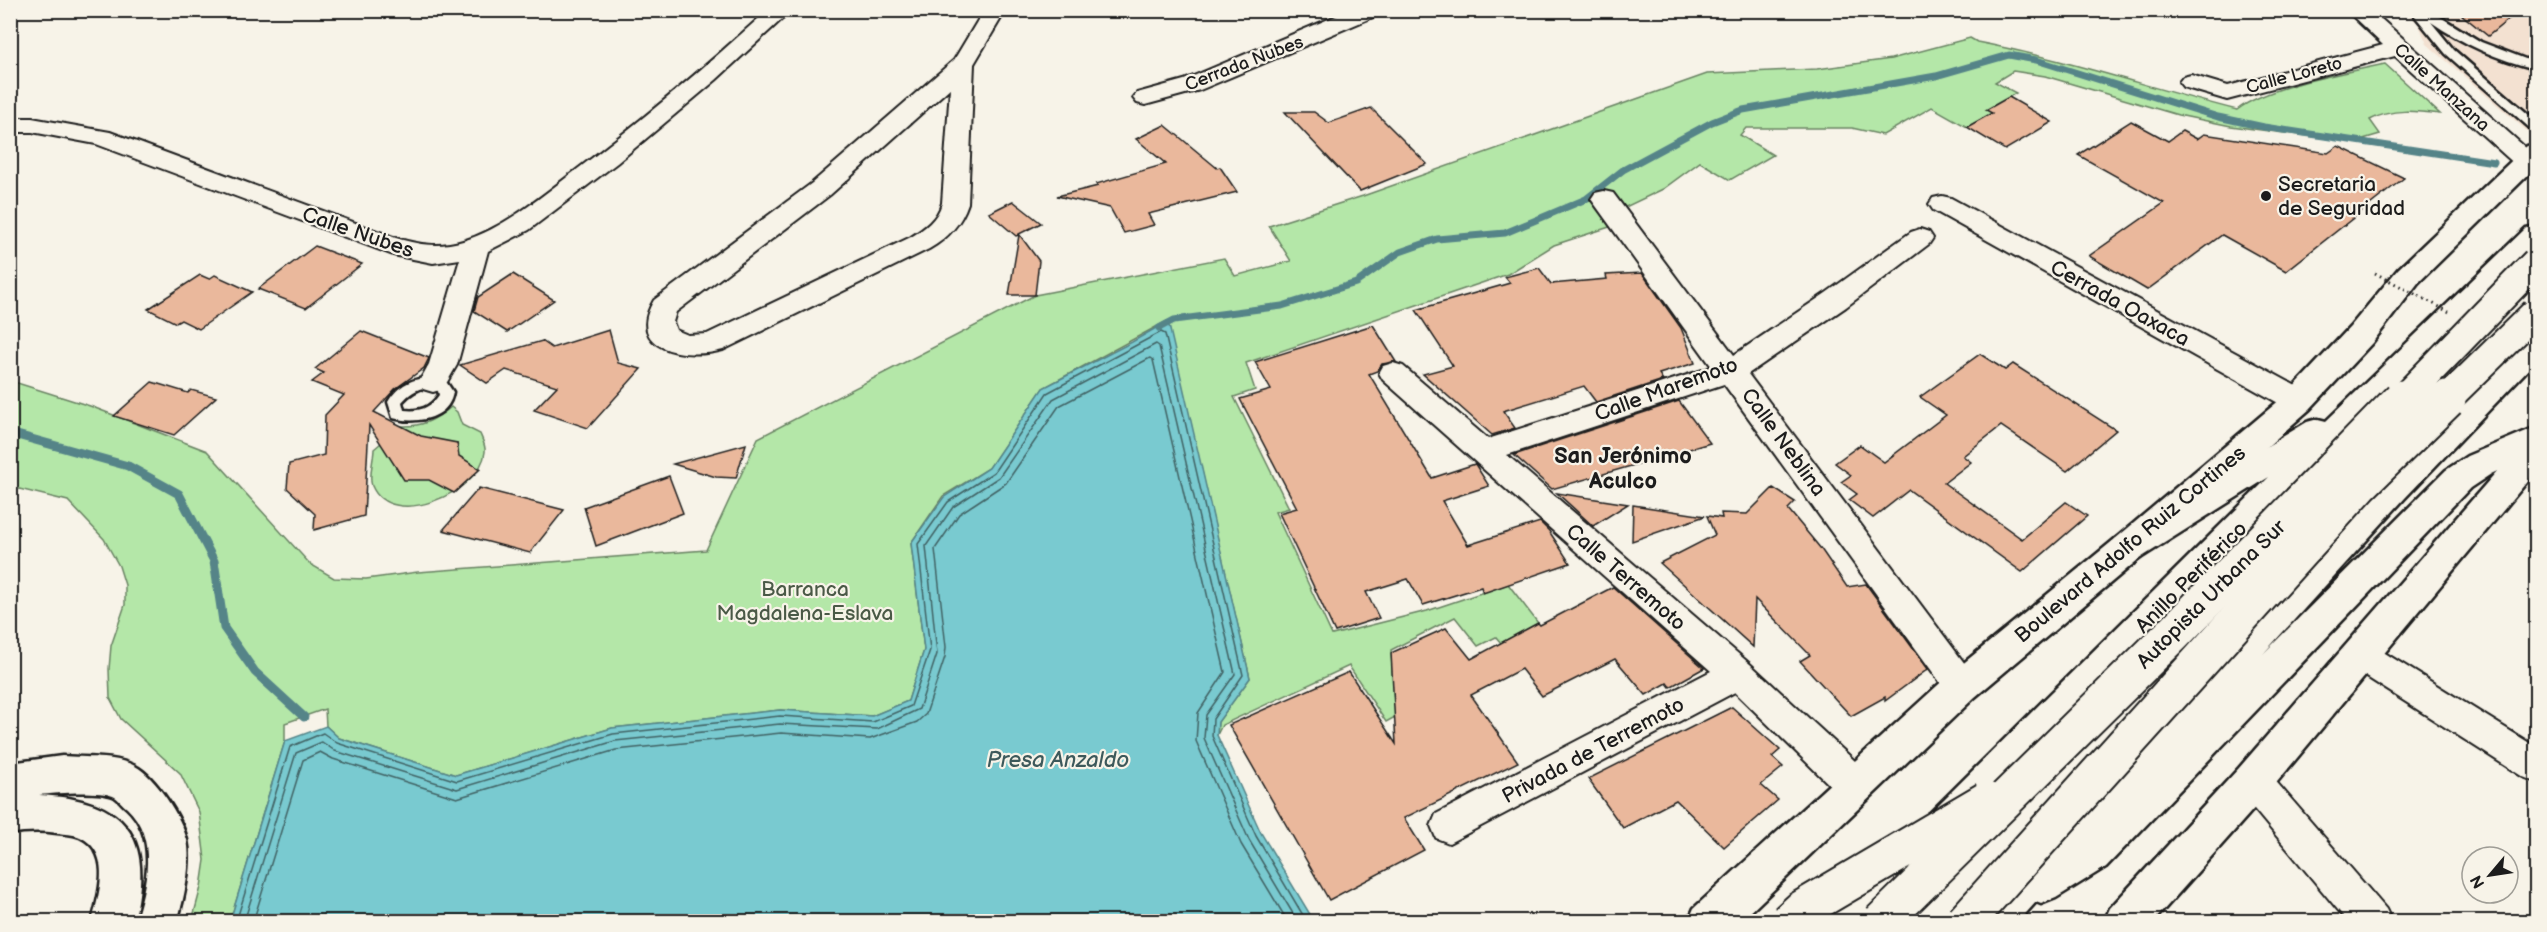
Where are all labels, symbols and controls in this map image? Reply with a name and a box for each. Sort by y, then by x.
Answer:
street label: Cerrada Nubes [1182,31,1306,96]
street label: Calle Manzana [2390,39,2494,136]
street label: Calle Loreto [2244,53,2344,98]
place label: Secretaria de Seguridad [2278,172,2405,221]
marker: Secretaria de Seguridad [2259,189,2273,203]
street label: Calle Nubes [299,202,417,263]
street label: Cerrada Oaxaca [2046,255,2194,352]
street label: Calle Maremoto [1591,352,1741,427]
street label: Calle Neblina [1736,383,1831,501]
street label: Boulevard Adolfo Ruiz Cortines [2010,440,2251,648]
district label: San Jerónimo Aculco [1554,443,1692,495]
street label: Autopista Urbana Sur [2132,514,2291,674]
street label: Anillo Periférico [2130,516,2252,638]
street label: Calle Terremoto [1561,519,1691,636]
park label: Barranca Magdalena-Eslava [717,577,893,626]
street label: Privada de Terremoto [1498,692,1689,809]
water label: Presa Anzaldo [987,747,1129,774]
north arrow [2460,845,2520,905]
text: N [2467,872,2489,891]

